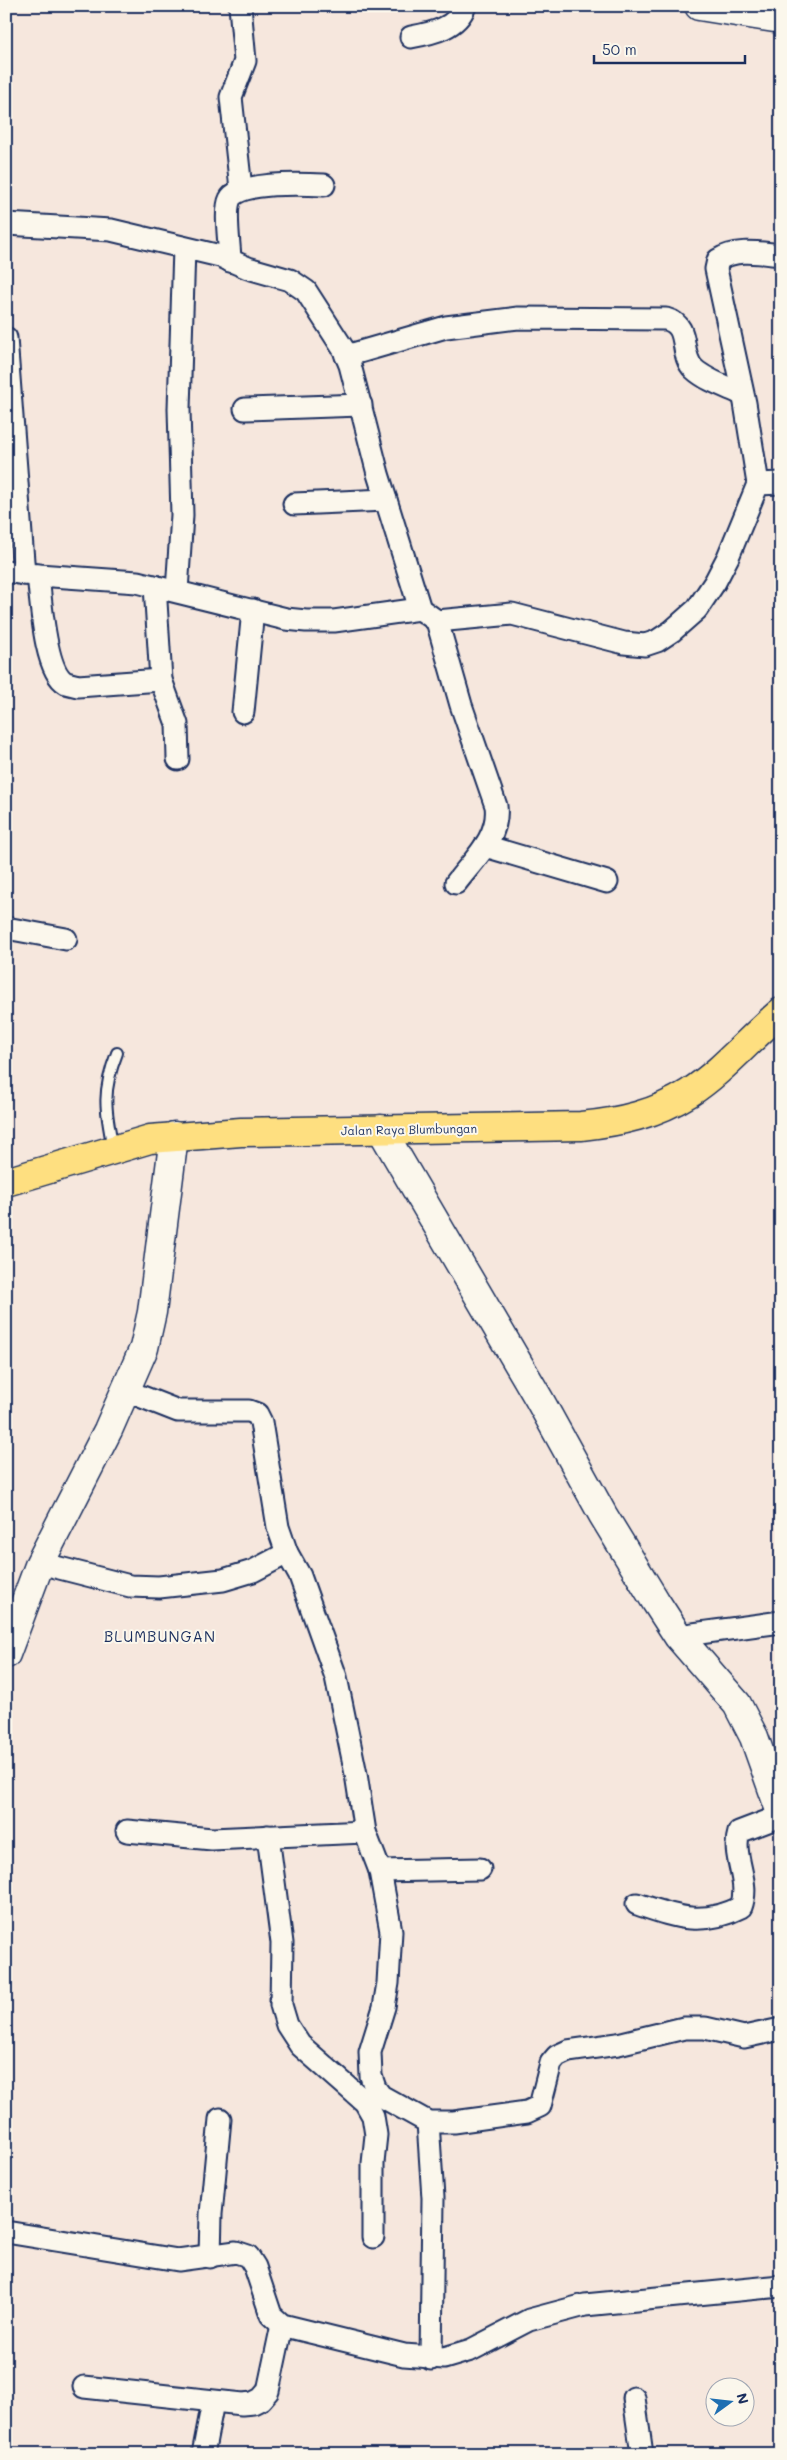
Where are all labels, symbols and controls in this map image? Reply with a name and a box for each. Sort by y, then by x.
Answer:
scale bar [594,32,746,64]
text: 50 m [602,39,637,59]
street label: Jalan Raya Blumbungan [341,1120,477,1138]
district label: BLUMBUNGAN [104,1626,216,1646]
north arrow [704,2378,754,2428]
text: N [732,2391,754,2406]

